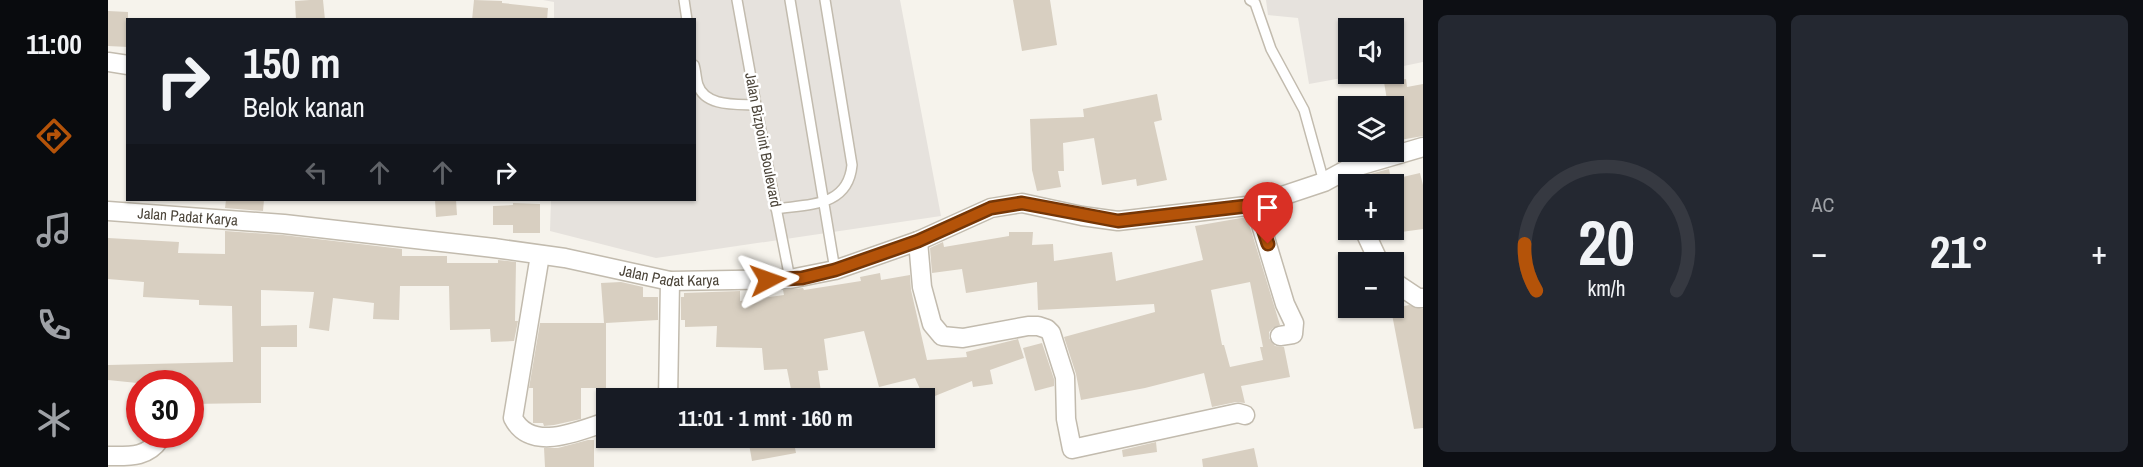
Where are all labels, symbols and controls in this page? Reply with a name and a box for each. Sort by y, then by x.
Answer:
map controls [1338,18,1404,318]
button: sound [1338,18,1404,84]
text: 11:00 [26,26,82,62]
text: 150 m [243,35,341,91]
icon: right [144,42,222,120]
street label: Jalan Bizpoint Boulevard [740,71,787,209]
text: Belok kanan [243,89,365,125]
button: layers [1338,96,1404,162]
icon: directions [33,115,75,157]
icon: left [300,156,333,189]
icon: ahead [363,156,396,189]
icon: ahead [426,156,459,189]
icon: right [489,156,522,189]
button: + [1338,174,1404,240]
pin [1242,182,1293,244]
icon: arrive [1251,191,1284,224]
text: AC [1812,191,1834,218]
text: 20 [1578,200,1635,284]
street label: Jalan Padat Karya [137,202,239,231]
icon: music [33,209,75,251]
text: 21° [1930,221,1989,282]
text: − [1812,230,1827,274]
text: + [2091,230,2107,274]
position arrow [736,248,800,312]
button: − [1338,252,1404,318]
street label: Jalan Padat Karya [618,259,720,291]
text: km/h [1588,274,1626,303]
icon: phone [33,304,75,346]
speed limit sign: 30 [126,370,204,448]
icon: climate [33,399,75,441]
text: 11:01 · 1 mnt · 160 m [678,403,853,433]

